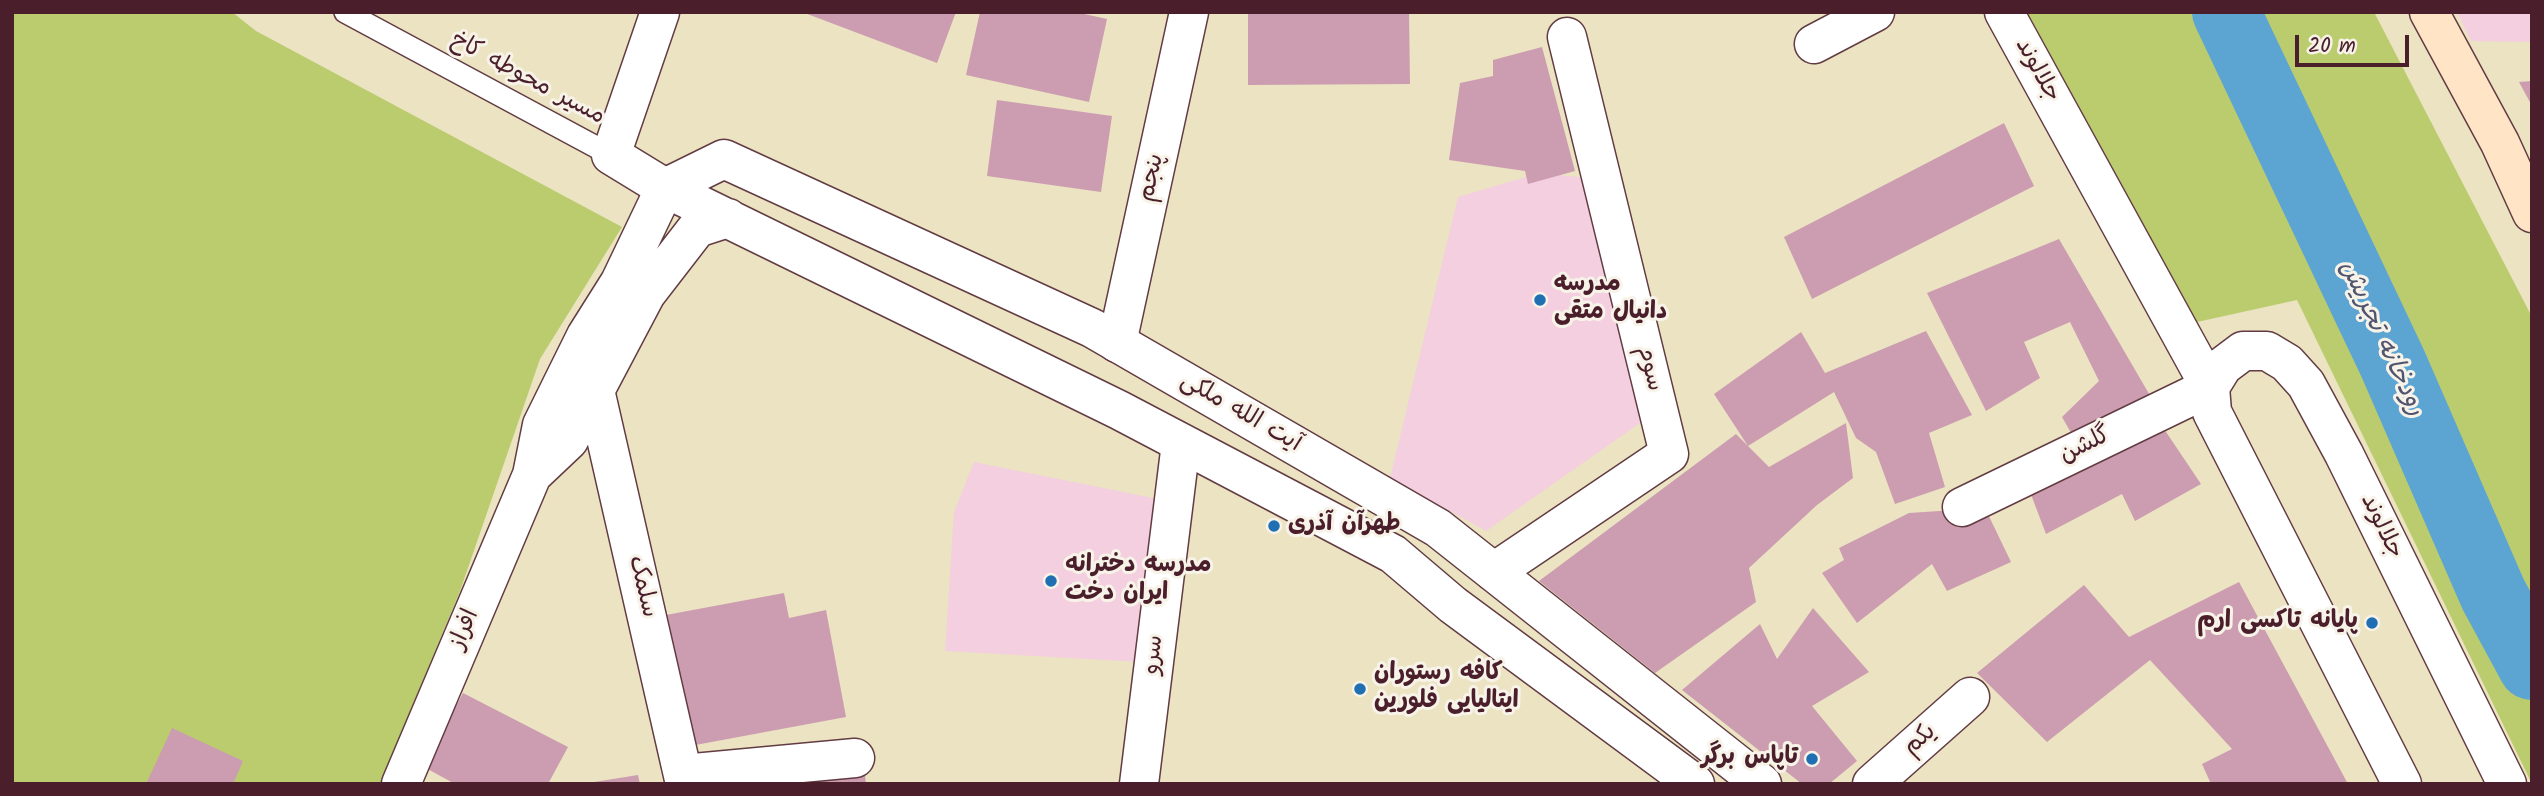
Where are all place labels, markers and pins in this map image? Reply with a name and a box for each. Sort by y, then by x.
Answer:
place label: مدرسه دانیال متقی [1554,272,1667,328]
marker: مدرسه دانیال متقی [1532,292,1548,308]
place label: طهرآن آذری [1288,512,1401,540]
marker: طهرآن آذری [1266,518,1282,534]
place label: مدرسه دخترانه ایران دخت [1065,553,1211,609]
marker: مدرسه دخترانه ایران دخت [1043,573,1059,589]
place label: پایانه تاکسی ارم [2197,609,2358,637]
marker: پایانه تاکسی ارم [2364,615,2380,631]
place label: کافه رستوران ایتالیایی فلورین [1374,661,1519,717]
marker: کافه رستوران ایتالیایی فلورین [1352,681,1368,697]
place label: تاپاس برگر [1701,745,1798,773]
marker: تاپاس برگر [1804,751,1820,767]

